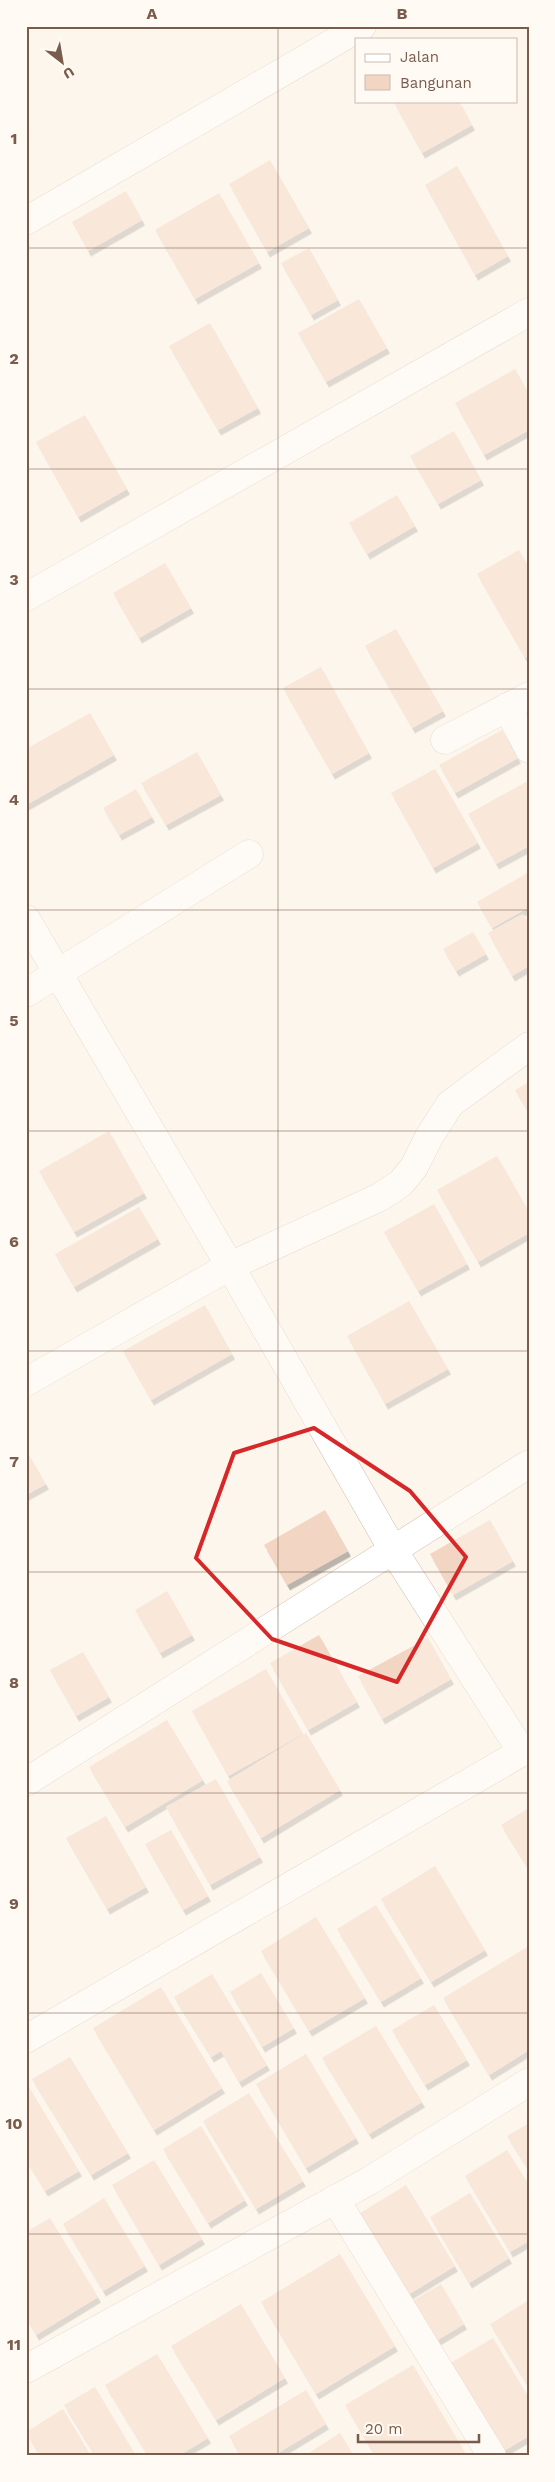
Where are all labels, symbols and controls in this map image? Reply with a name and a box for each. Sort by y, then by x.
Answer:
text: A [147,4,158,23]
text: B [397,4,408,23]
north arrow [38,38,88,88]
legend [355,38,518,102]
text: Jalan [400,48,439,66]
text: U [60,64,77,83]
text: Bangunan [400,74,472,92]
text: 1 [11,129,17,148]
text: 2 [9,349,19,368]
text: 3 [9,570,19,589]
text: 4 [9,790,19,809]
text: 5 [9,1011,19,1030]
text: 6 [9,1232,19,1251]
text: 7 [9,1452,19,1471]
text: 8 [9,1673,19,1692]
text: 9 [9,1894,19,1913]
text: 10 [5,2114,23,2133]
text: 11 [7,2335,21,2354]
scale bar [358,2412,479,2444]
text: 20 m [365,2420,403,2438]

